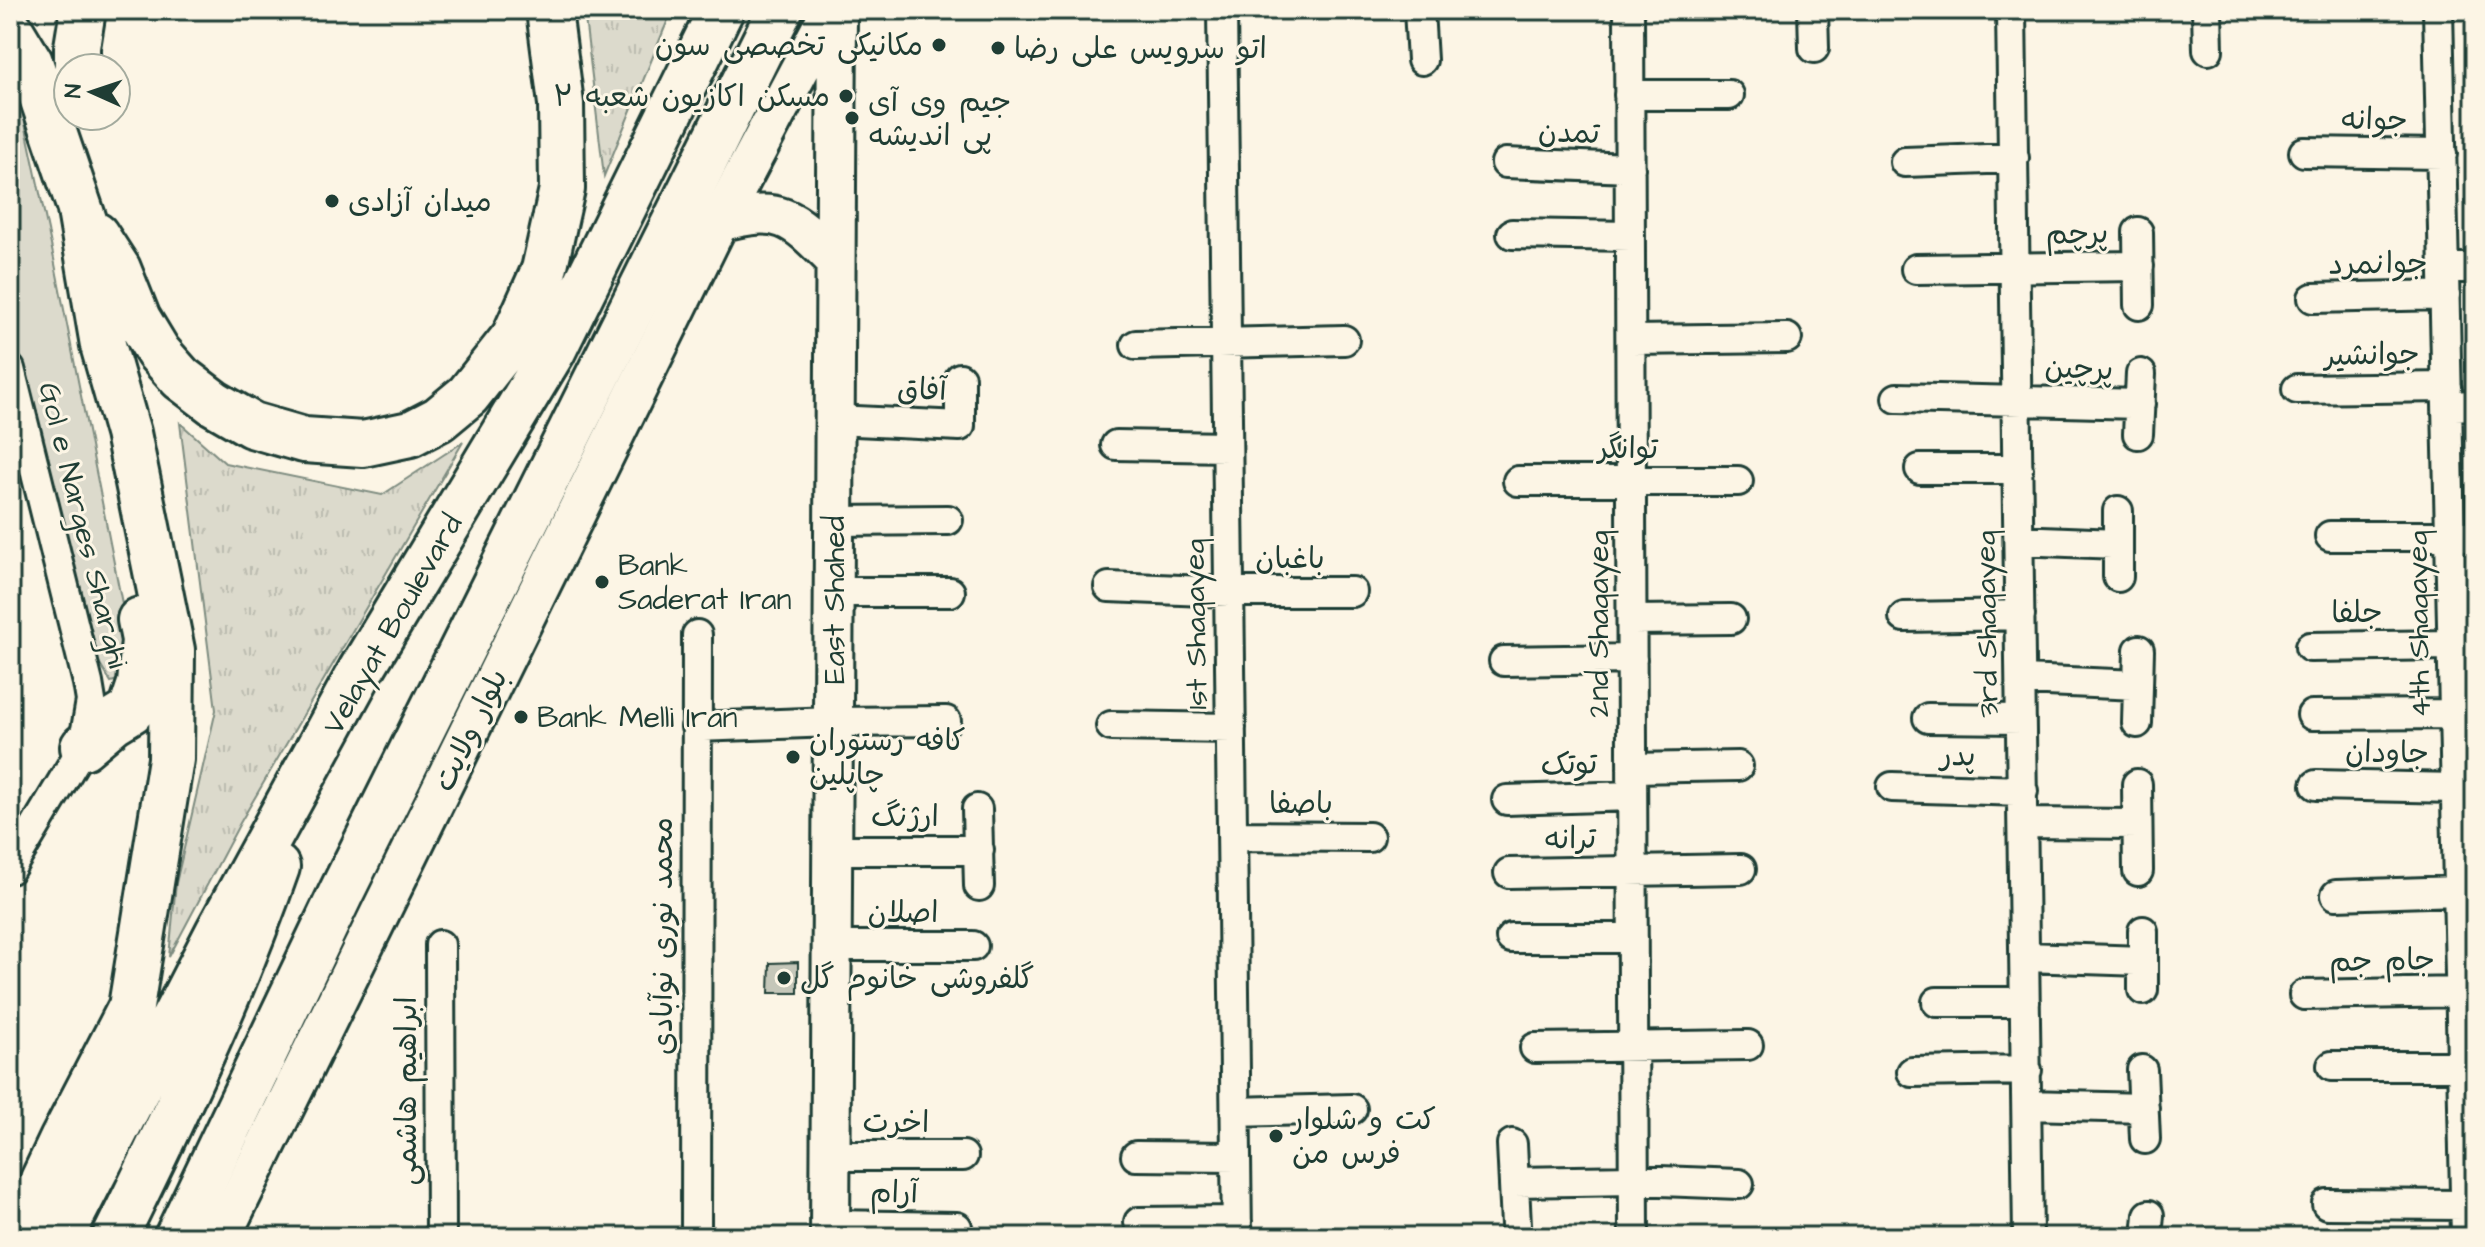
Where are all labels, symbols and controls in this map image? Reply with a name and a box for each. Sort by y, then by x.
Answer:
place label: مکانیکی تخصصی سون [655,25,923,67]
place label: اتو سرویس علی رضا [1014,28,1267,70]
marker: مکانیکی تخصصی سون [930,36,948,54]
marker: اتو سرویس علی رضا [989,39,1007,57]
north arrow [52,52,132,132]
place label: مسکن اکازیون شعبه ۲ [553,76,830,118]
place label: جیم وی آی پی اندیشه [868,81,1011,157]
text: N [58,83,89,99]
marker: مسکن اکازیون شعبه ۲ [837,87,855,105]
street label: جوانه [2340,98,2408,142]
marker: جیم وی آی پی اندیشه [843,109,861,127]
street label: تمدن [1537,111,1601,155]
place label: میدان آزادی [348,181,492,223]
marker: میدان آزادی [323,192,341,210]
street label: پرچم [2045,212,2109,256]
street label: جوانمرد [2328,242,2428,286]
street label: جوانشیر [2321,333,2420,377]
street label: پرچین [2044,347,2114,391]
street label: آفاق [896,368,949,412]
street label: Gol e Narges Sharghi [26,378,139,673]
street label: توانگر [1595,428,1658,470]
street label: Velayat Boulevard [313,507,474,743]
street label: East Shahed [814,516,856,684]
street label: 2nd Shaqayeq [1578,530,1621,718]
street label: 3rd Shaqayeq [1964,530,2011,718]
street label: 4th Shaqayeq [2396,530,2443,718]
street label: 1st Shaqayeq [1174,538,1219,710]
street label: باغبان [1255,538,1325,580]
place label: Bank Saderat Iran [618,545,791,621]
marker: Bank Saderat Iran [593,573,611,591]
street label: جلفا [2331,592,2383,634]
street label: بلوار ولایت [423,662,519,799]
place label: Bank Melli Iran [537,697,737,739]
marker: Bank Melli Iran [512,708,530,726]
place label: کافه رستوران چاپلین [809,720,966,796]
street label: جاودان [2345,731,2429,775]
street label: پدر [1937,735,1976,777]
street label: توتک [1540,743,1598,787]
marker: کافه رستوران چاپلین [784,748,802,766]
street label: باصفا [1269,783,1333,825]
street label: ارژنگ [871,796,939,838]
street label: محمد نوری نوآبادی [642,817,684,1055]
street label: ترانه [1543,818,1597,860]
street label: اصلان [868,892,938,934]
street label: جام جم [2329,939,2435,983]
place label: گلفروشی خانوم گل [800,958,1034,1001]
marker: گلفروشی خانوم گل [775,969,793,987]
street label: ابراهیم هاشمی [386,996,428,1186]
place label: کت و شلوار فرس من [1289,1099,1436,1175]
street label: اخرت [863,1102,929,1144]
marker: کت و شلوار فرس من [1267,1127,1285,1145]
street label: آرام [870,1172,920,1214]

